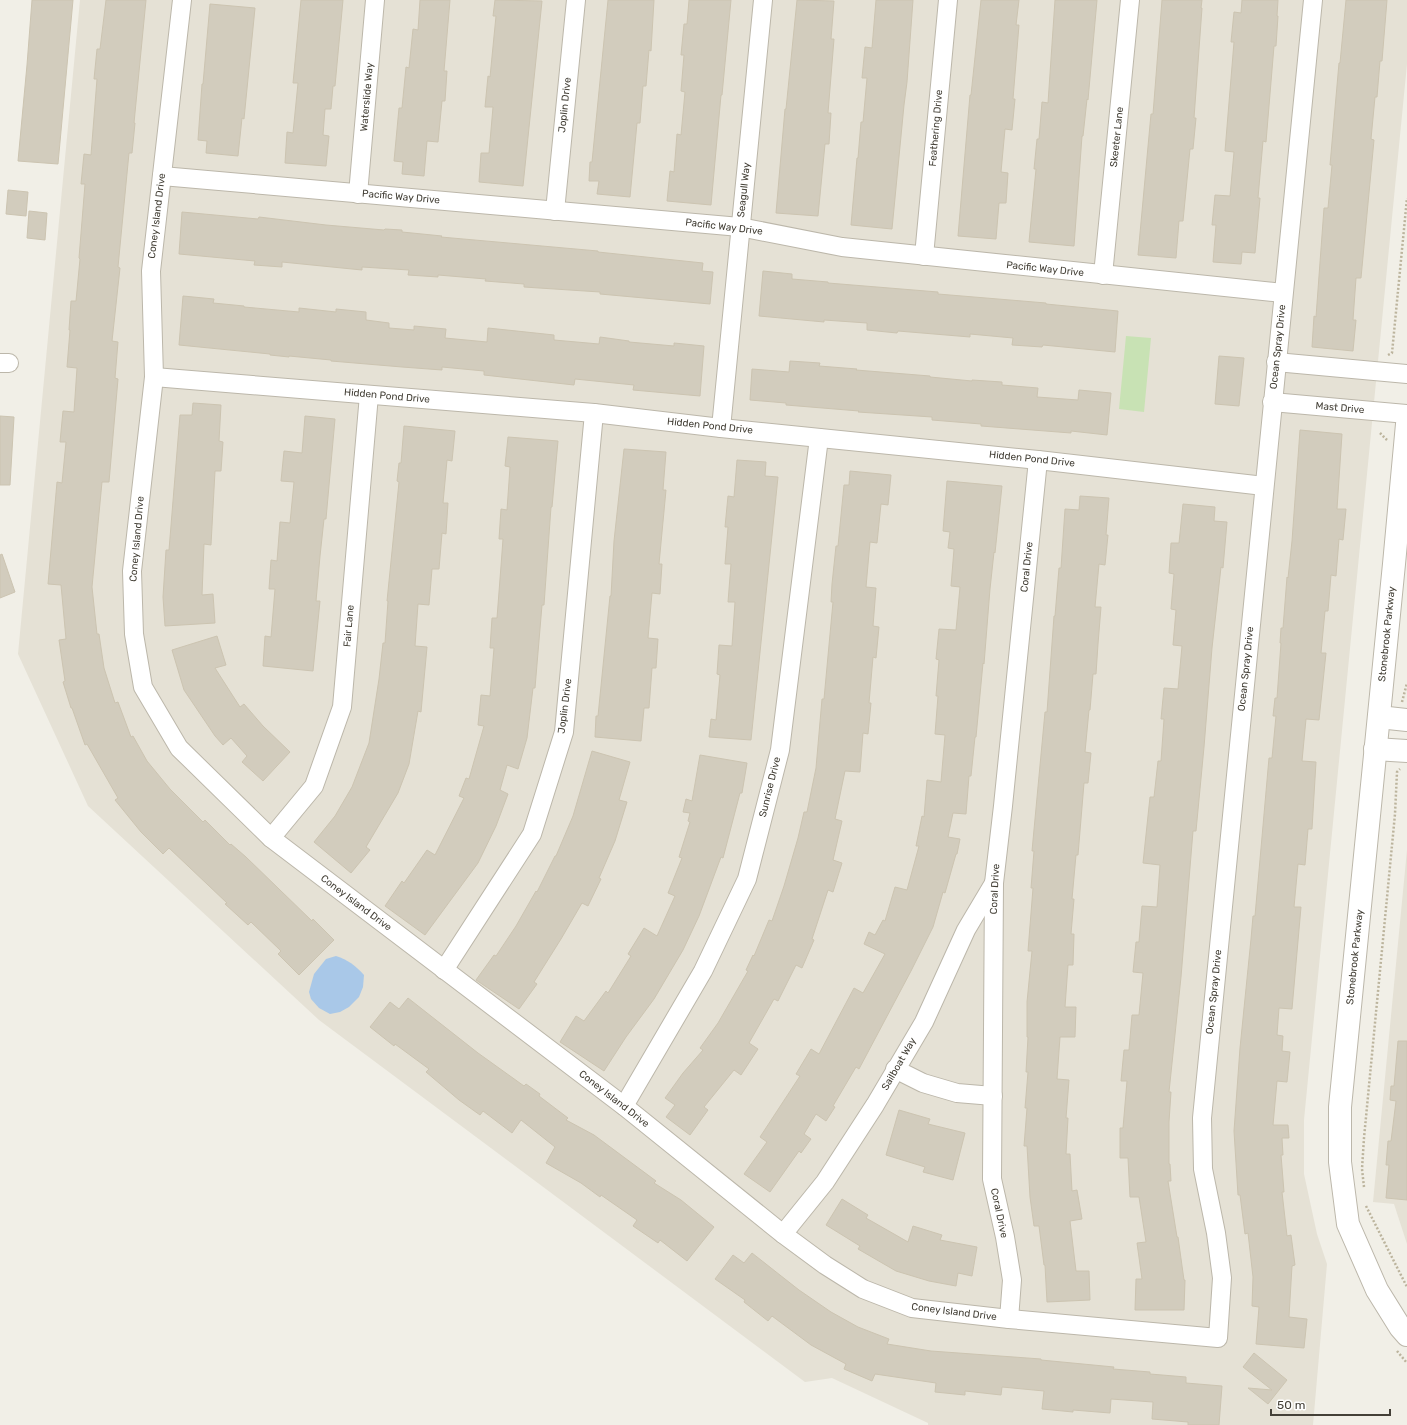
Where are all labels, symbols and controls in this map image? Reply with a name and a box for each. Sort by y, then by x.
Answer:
street label: Waterslide Way [358,62,376,132]
street label: Joplin Drive [556,76,574,133]
street label: Feathering Drive [927,89,945,167]
street label: Skeeter Lane [1108,106,1126,168]
street label: Seagull Way [735,161,753,218]
street label: Coney Island Drive [146,172,168,259]
street label: Pacific Way Drive [362,188,441,206]
street label: Pacific Way Drive [685,216,764,238]
street label: Pacific Way Drive [1006,259,1085,279]
street label: Ocean Spray Drive [1268,304,1288,390]
street label: Hidden Pond Drive [344,386,431,406]
street label: Mast Drive [1315,400,1365,416]
street label: Hidden Pond Drive [667,416,754,437]
street label: Hidden Pond Drive [989,449,1076,470]
street label: Coney Island Drive [127,495,147,582]
street label: Coral Drive [1018,541,1036,593]
street label: Stonebrook Parkway [1376,585,1398,682]
street label: Fair Lane [341,604,357,648]
street label: Ocean Spray Drive [1236,626,1256,712]
street label: Joplin Drive [556,677,574,734]
street label: Sunrise Drive [757,755,783,818]
street label: Coral Drive [988,863,1002,915]
street label: Coney Island Drive [318,872,394,934]
street label: Stonebrook Parkway [1344,908,1366,1005]
street label: Ocean Spray Drive [1204,949,1224,1035]
street label: Sailboat Way [879,1035,919,1092]
street label: Coney Island Drive [576,1068,652,1130]
street label: Coral Drive [988,1187,1010,1239]
street label: Coney Island Drive [911,1301,998,1323]
scale bar [1271,1391,1390,1417]
text: 50 m [1277,1398,1305,1412]

